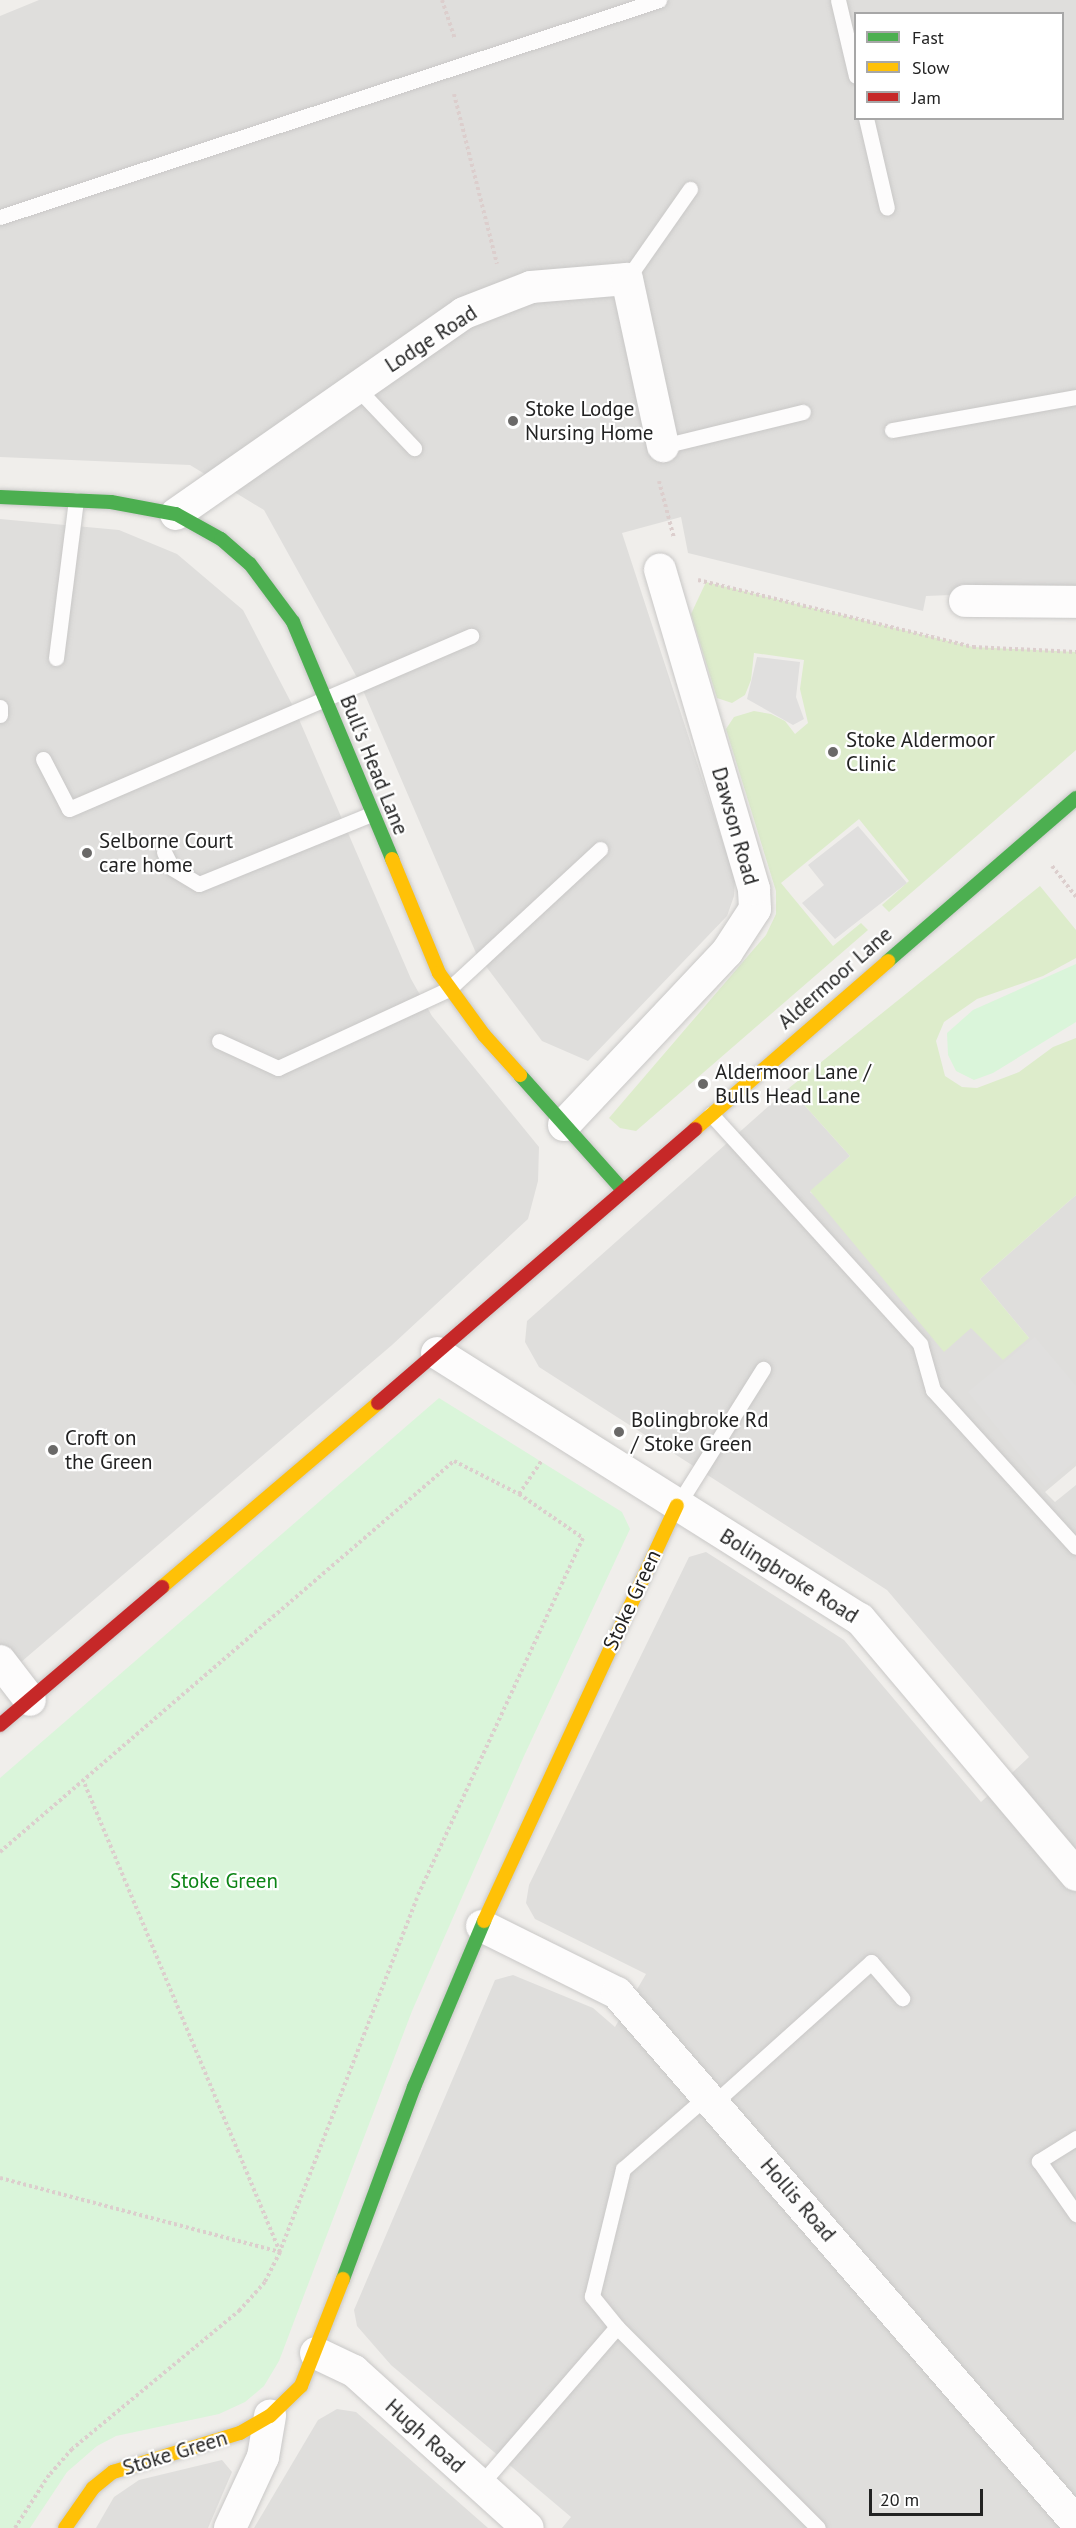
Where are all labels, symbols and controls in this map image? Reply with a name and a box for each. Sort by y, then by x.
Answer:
legend [854,12,1064,120]
text: Fast [912,26,944,49]
text: Slow [912,56,950,79]
text: Jam [912,86,941,109]
street label: Lodge Road [380,300,482,378]
place label: Stoke Lodge Nursing Home [525,396,654,446]
marker: Stoke Lodge Nursing Home [506,414,520,428]
street label: Bull's Head Lane [334,691,414,839]
place label: Stoke Aldermoor Clinic [846,727,996,777]
marker: Stoke Aldermoor Clinic [824,743,842,761]
street label: Dawson Road [706,764,764,888]
place label: Selborne Court care home [99,828,233,878]
marker: Selborne Court care home [80,846,94,860]
street label: Aldermoor Lane [773,922,897,1034]
place label: Aldermoor Lane / Bulls Head Lane [715,1059,871,1109]
marker: Aldermoor Lane / Bulls Head Lane [696,1077,710,1091]
place label: Bolingbroke Rd / Stoke Green [631,1407,769,1457]
place label: Croft on the Green [65,1425,152,1475]
marker: Bolingbroke Rd / Stoke Green [612,1425,626,1439]
marker: Croft on the Green [46,1443,60,1457]
street label: Bolingbroke Road [715,1523,863,1629]
street label: Stoke Green [598,1546,666,1654]
park label: Stoke Green [170,1868,278,1894]
street label: Hollis Road [755,2153,841,2247]
street label: Hugh Road [380,2394,470,2478]
street label: Stoke Green [120,2425,230,2481]
scale bar [872,2477,986,2515]
text: 20 m [880,2488,919,2511]

